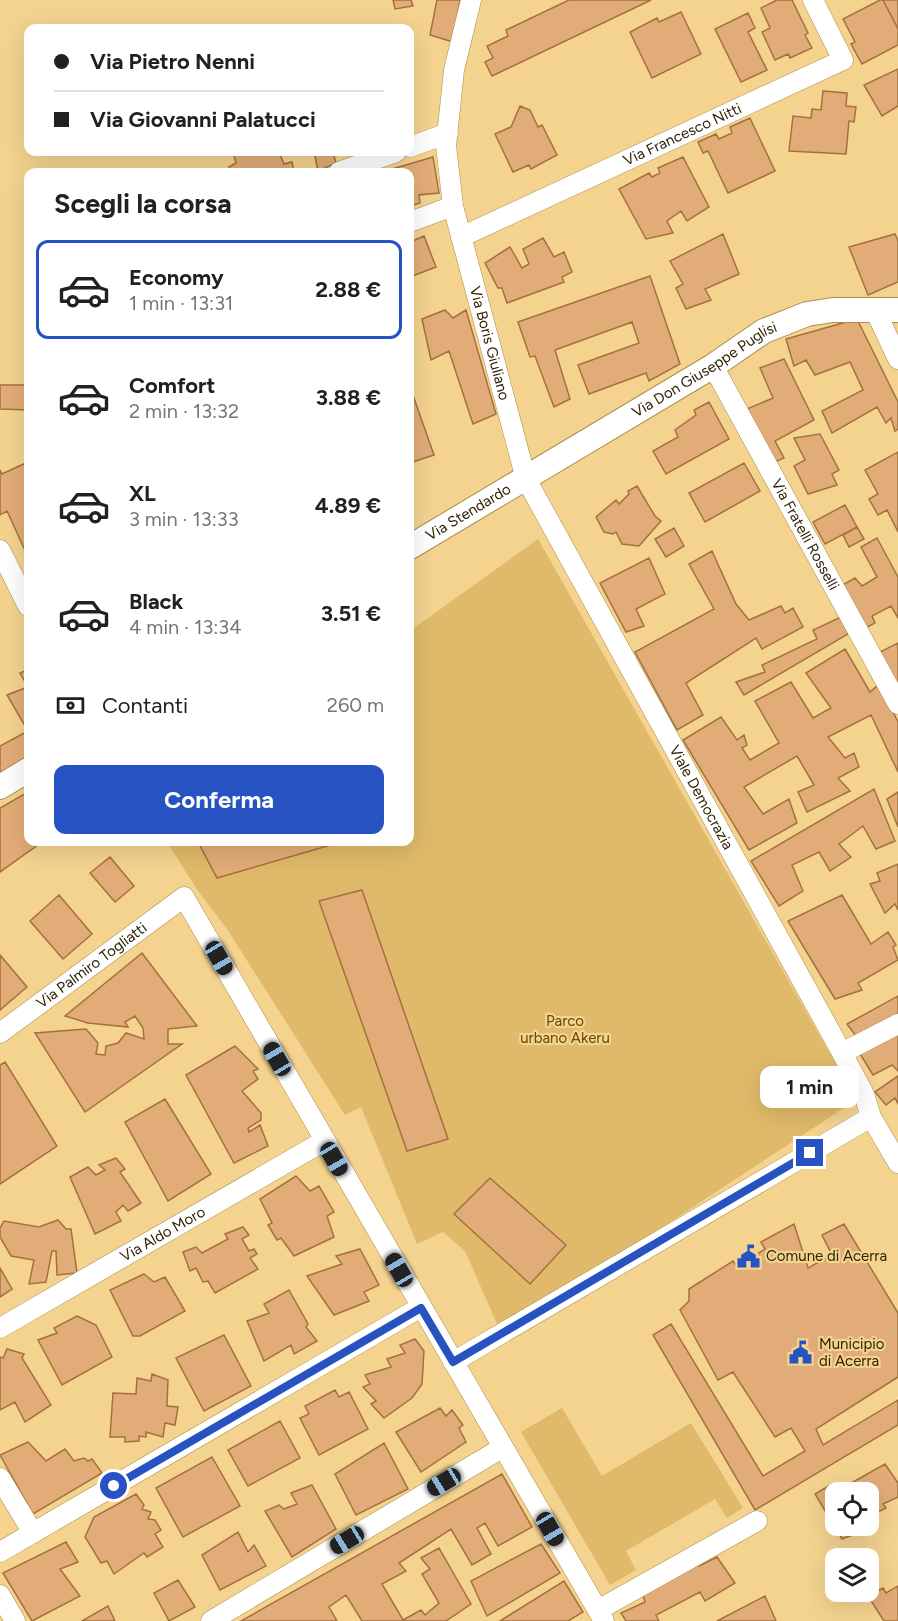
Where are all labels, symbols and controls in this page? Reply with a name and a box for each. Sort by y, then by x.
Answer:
text: Via Pietro Nenni [90,48,255,75]
street label: Via Francesco Nitti [620,99,744,170]
text: Via Giovanni Palatucci [90,106,316,133]
text: Scegli la corsa [54,187,232,220]
icon: car [57,263,111,317]
text: Economy [129,264,224,291]
text: 2.88 € [315,276,381,303]
street label: Via Boris Giuliano [466,284,514,403]
text: 1 min · 13:31 [129,291,233,315]
street label: Via Don Giuseppe Puglisi [629,318,779,421]
icon: car [57,371,111,425]
text: Comfort [129,372,215,399]
text: 3.88 € [316,384,381,411]
text: 2 min · 13:32 [129,399,239,423]
street label: Via Fratelli Rosselli [768,476,843,593]
icon: car [57,479,111,533]
text: XL [129,480,156,507]
street label: Via Stendardo [423,480,514,544]
text: 4.89 € [315,492,381,519]
text: 3 min · 13:33 [129,507,239,531]
icon: car [57,587,111,641]
text: Black [129,588,183,615]
text: 3.51 € [321,600,381,627]
text: 4 min · 13:34 [129,615,242,639]
icon: cash [54,689,87,722]
text: Contanti [102,692,188,719]
text: 260 m [327,693,384,717]
street label: Viale Democrazia [665,742,737,853]
button: Conferma [54,765,384,834]
street label: Via Palmiro Togliatti [33,919,150,1012]
car [202,938,236,978]
park label: Parco urbano Akeru [520,1012,610,1047]
car [260,1039,294,1079]
callout: 1 min [760,1066,860,1108]
text: 1 min [786,1075,833,1099]
car [317,1139,351,1179]
route end [796,1139,823,1166]
street label: Via Aldo Moro [117,1202,209,1266]
public building icon: Comune di Acerra [735,1243,761,1269]
place label: Comune di Acerra [766,1247,887,1265]
car [382,1250,416,1290]
place label: Municipio di Acerra [819,1335,885,1370]
public building icon: Municipio di Acerra [788,1340,814,1366]
car [424,1465,464,1499]
route start [100,1472,127,1499]
map controls [825,1482,879,1602]
button: locate [825,1482,879,1536]
car [533,1509,567,1549]
car [327,1523,367,1557]
button: layers [825,1548,879,1602]

